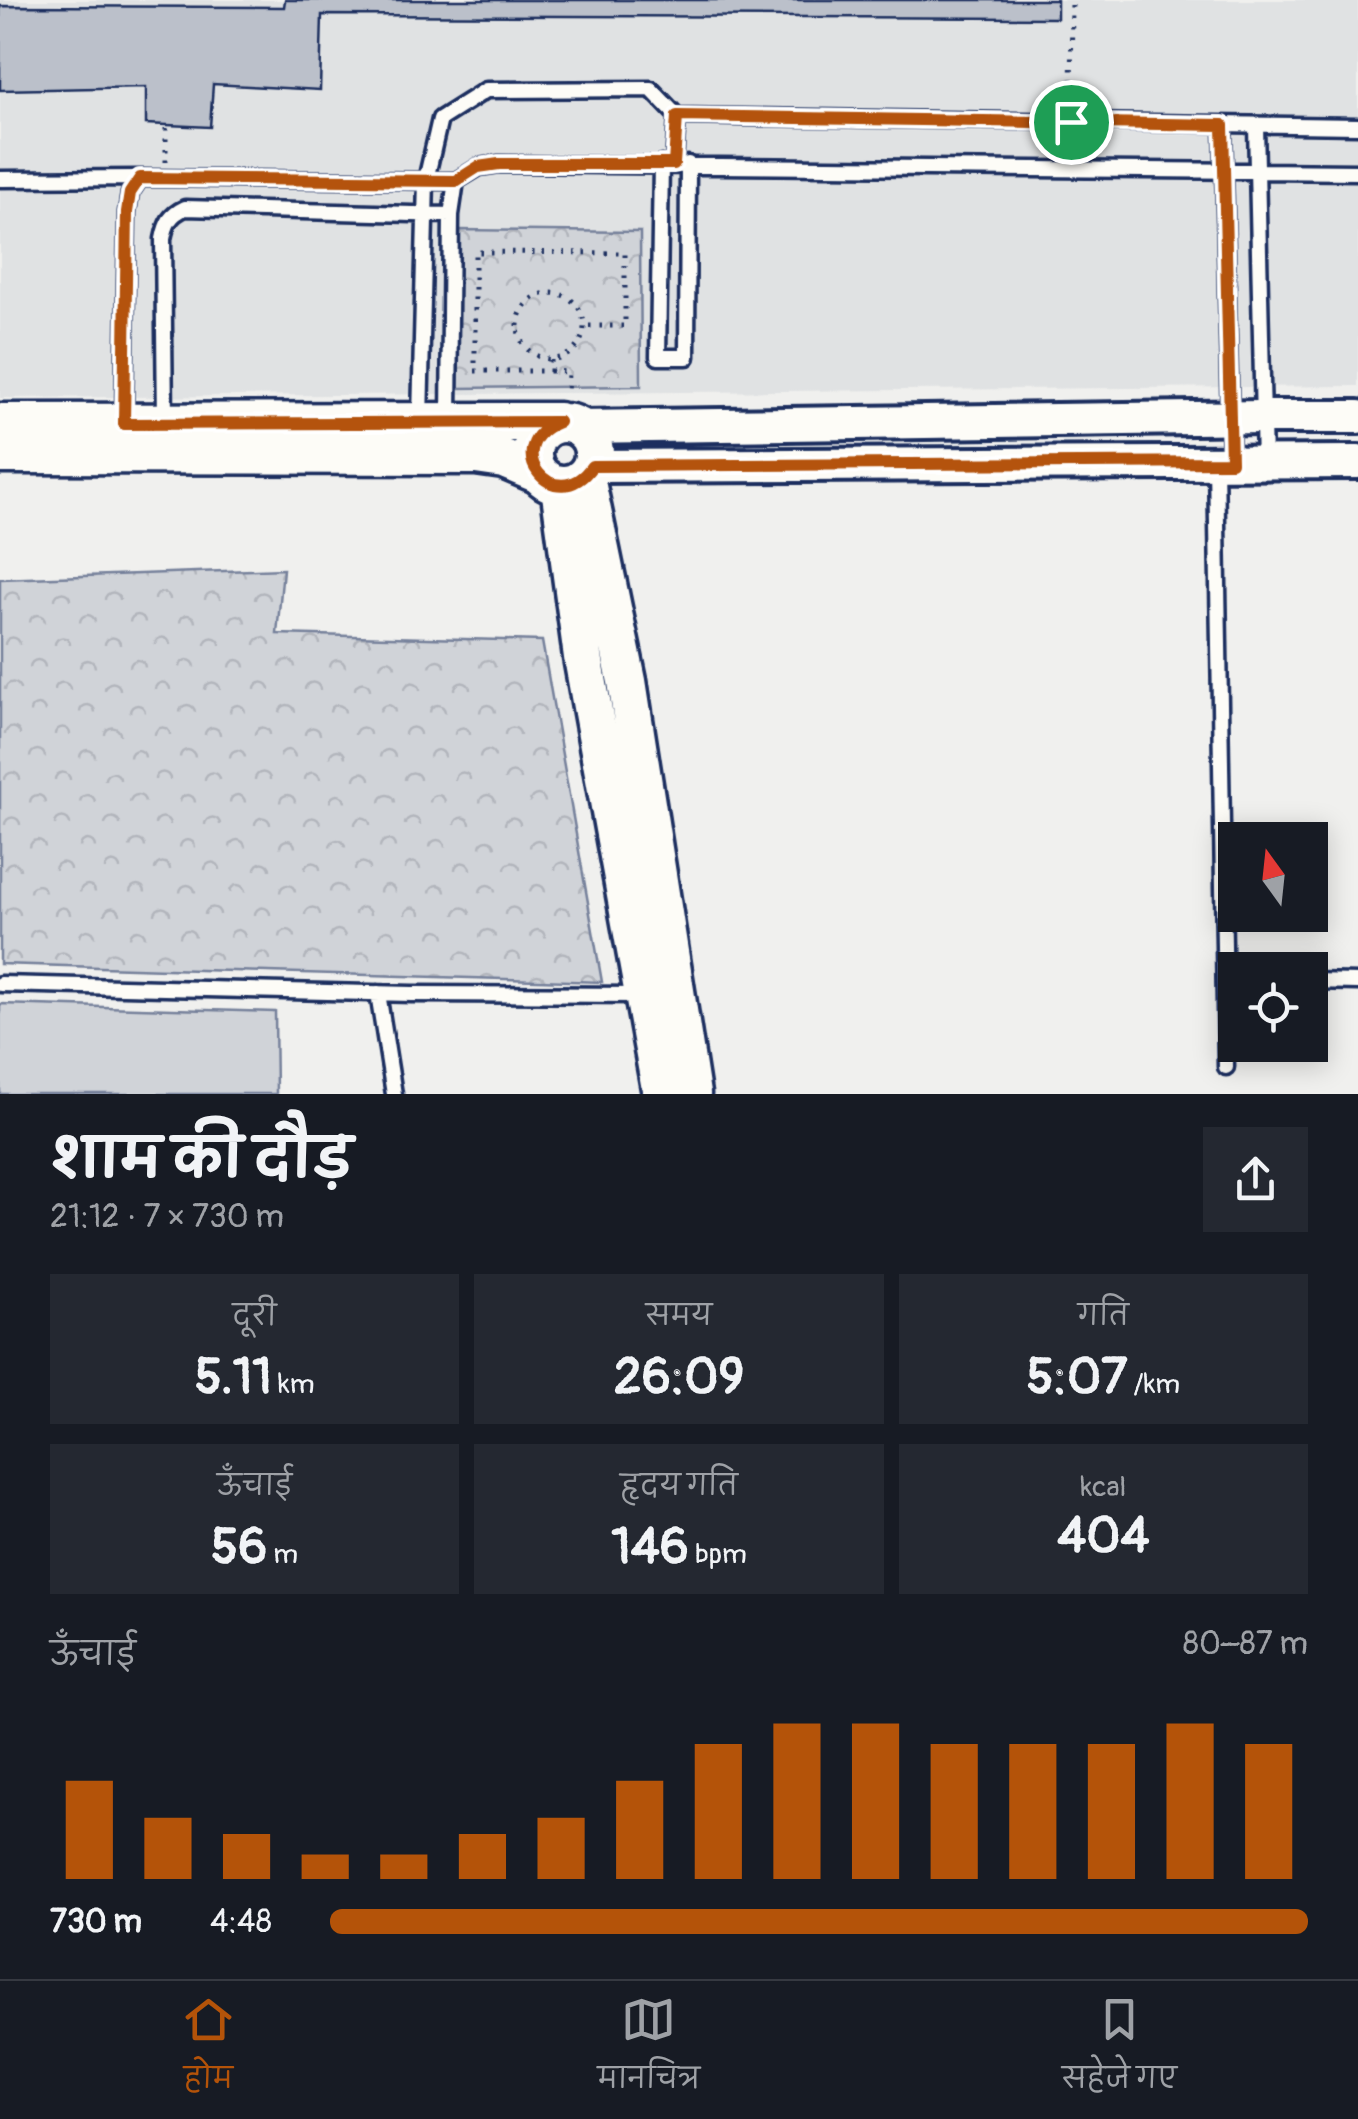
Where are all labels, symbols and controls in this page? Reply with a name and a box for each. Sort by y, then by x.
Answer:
pin [1029,80,1114,165]
icon: arrive [1044,95,1099,150]
north arrow [1218,822,1328,932]
map controls [1218,822,1328,1062]
button: locate [1218,952,1328,1062]
text: शाम की दौड़ [50,1125,352,1194]
button: share [1203,1127,1308,1232]
text: 21:12 · 7 × 730 m [50,1197,284,1237]
text: दूरी [233,1299,277,1334]
text: समय [646,1299,712,1334]
text: गति [1078,1299,1129,1334]
text: 5.11 [195,1346,272,1409]
text: 26:09 [614,1346,744,1409]
text: 5:07 [1026,1346,1128,1409]
text: km [272,1367,315,1402]
text: /km [1128,1367,1180,1402]
text: ऊँचाई [217,1469,292,1504]
text: हृदय गति [620,1469,738,1504]
text: kcal [1081,1470,1126,1505]
text: 404 [1057,1505,1149,1568]
text: 56 [211,1516,267,1579]
text: 146 [611,1516,689,1579]
text: m [267,1537,298,1572]
text: bpm [689,1537,747,1572]
text: 80–87 m [1183,1624,1308,1664]
text: ऊँचाई [50,1635,136,1675]
text: 730 m [50,1902,142,1942]
text: 4:48 [210,1902,272,1942]
tab: होम [181,1992,236,2109]
tab: मानचित्र [598,1992,700,2109]
tab: सहेजे गए [1062,1992,1177,2109]

